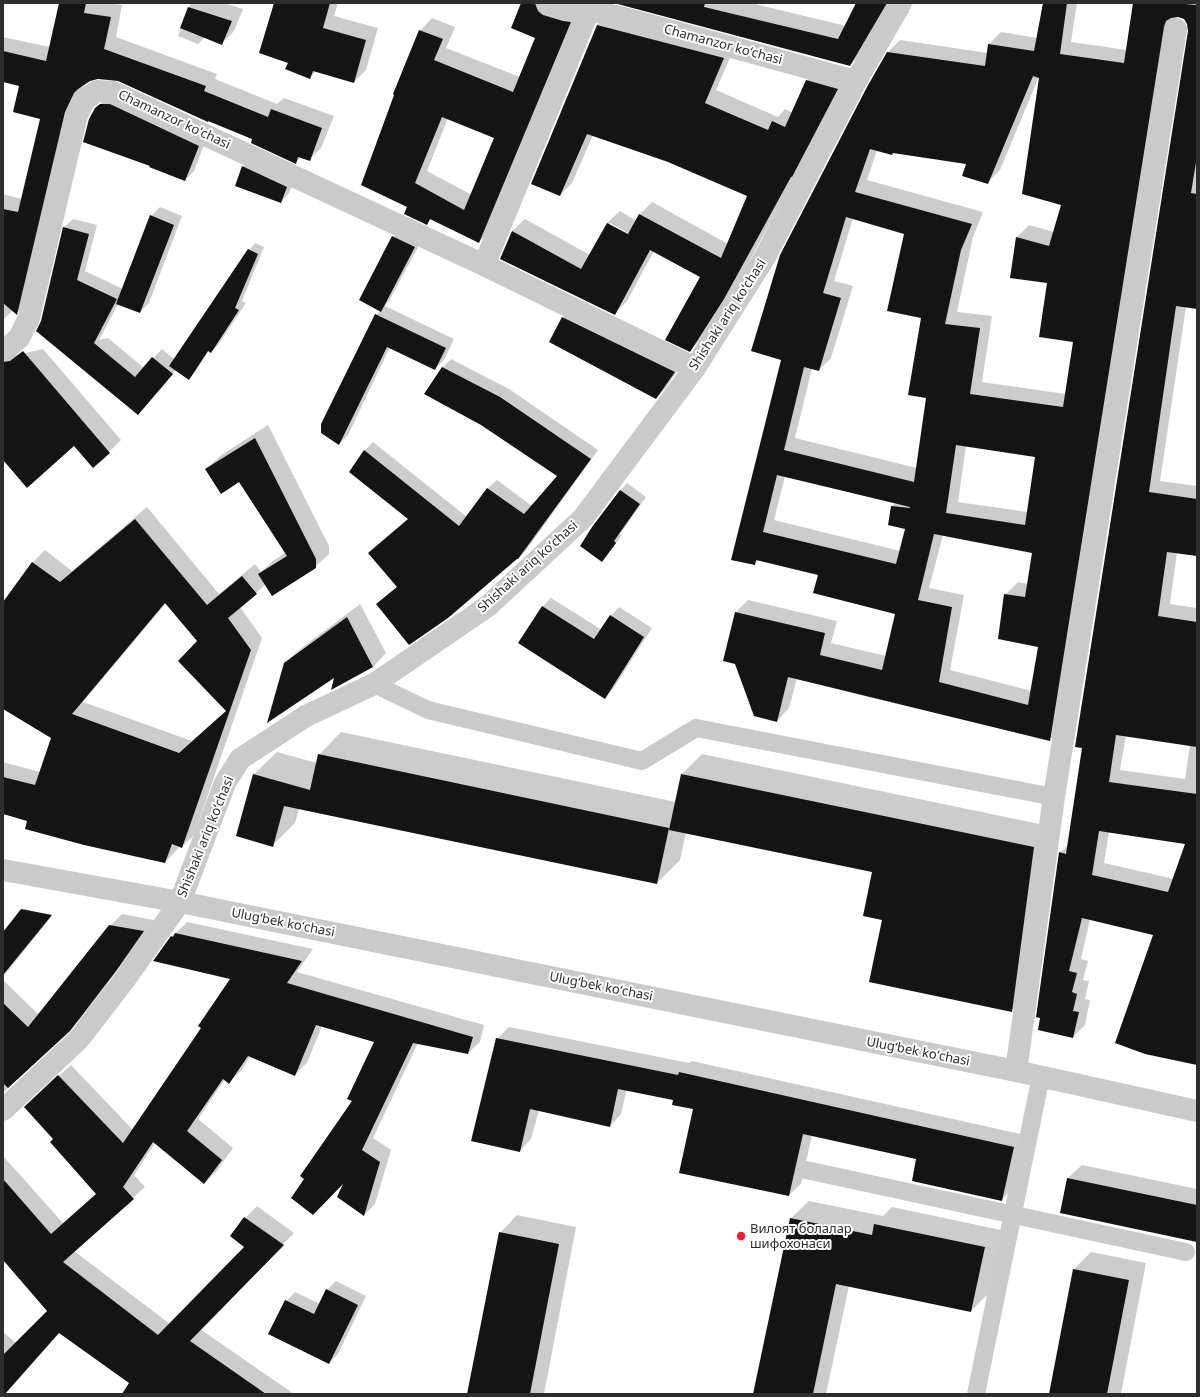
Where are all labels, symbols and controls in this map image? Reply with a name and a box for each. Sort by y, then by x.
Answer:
street label: Chamanzor koʻchasi [662,22,784,68]
street label: Chamanzor koʻchasi [115,87,233,153]
street label: Shishaki ariq koʻchasi [686,256,770,374]
street label: Shishaki ariq koʻchasi [475,518,581,616]
street label: Shishaki ariq koʻchasi [175,774,237,900]
street label: Ulugʻbek koʻchasi [230,905,336,941]
street label: Ulugʻbek koʻchasi [548,969,654,1005]
street label: Ulugʻbek koʻchasi [865,1034,971,1070]
place label: Вилоят болалар шифохонаси [750,1221,852,1252]
marker: Вилоят болалар шифохонаси [735,1230,747,1242]

